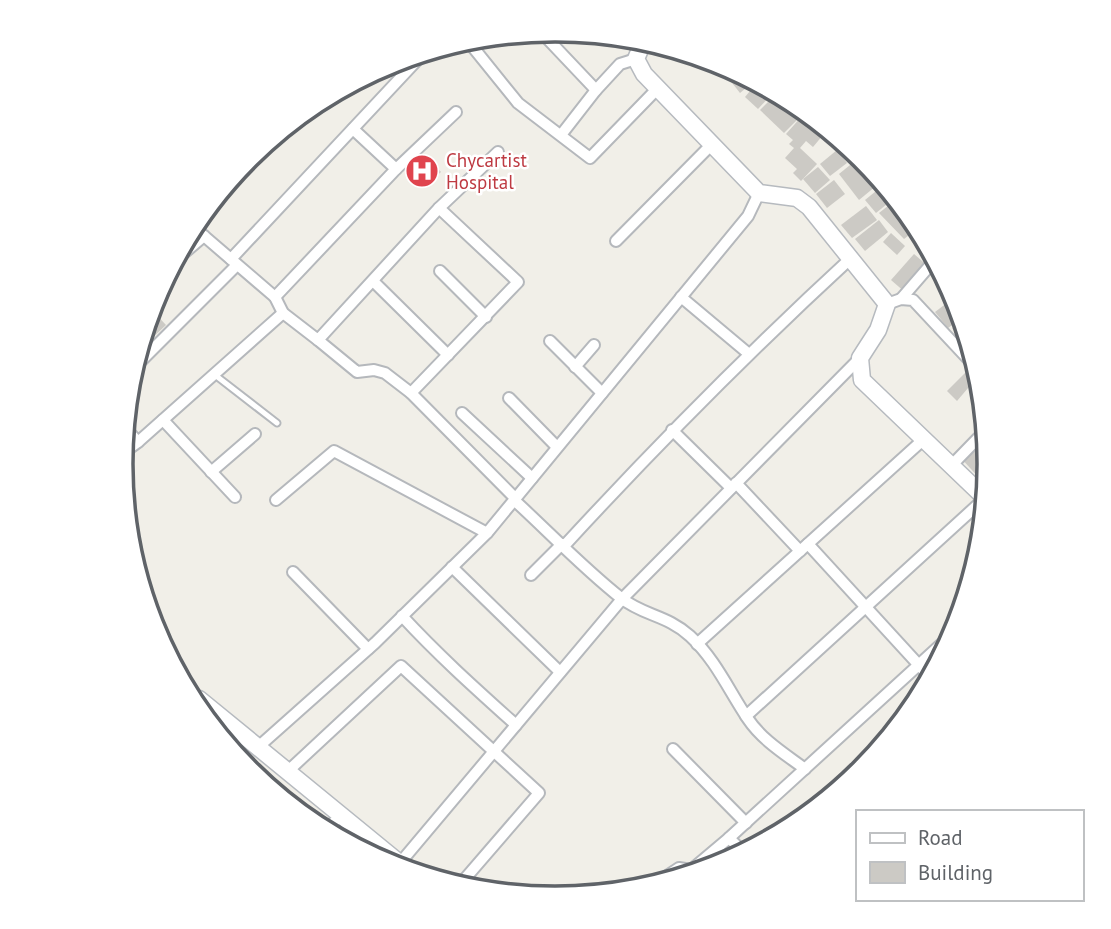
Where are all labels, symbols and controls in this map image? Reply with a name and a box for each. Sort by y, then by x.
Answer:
place label: Chycartist Hospital [446,148,527,194]
hospital icon: Chycartist Hospital [403,152,441,190]
legend [856,810,1083,901]
text: Road [918,824,962,851]
text: Building [918,859,993,886]

